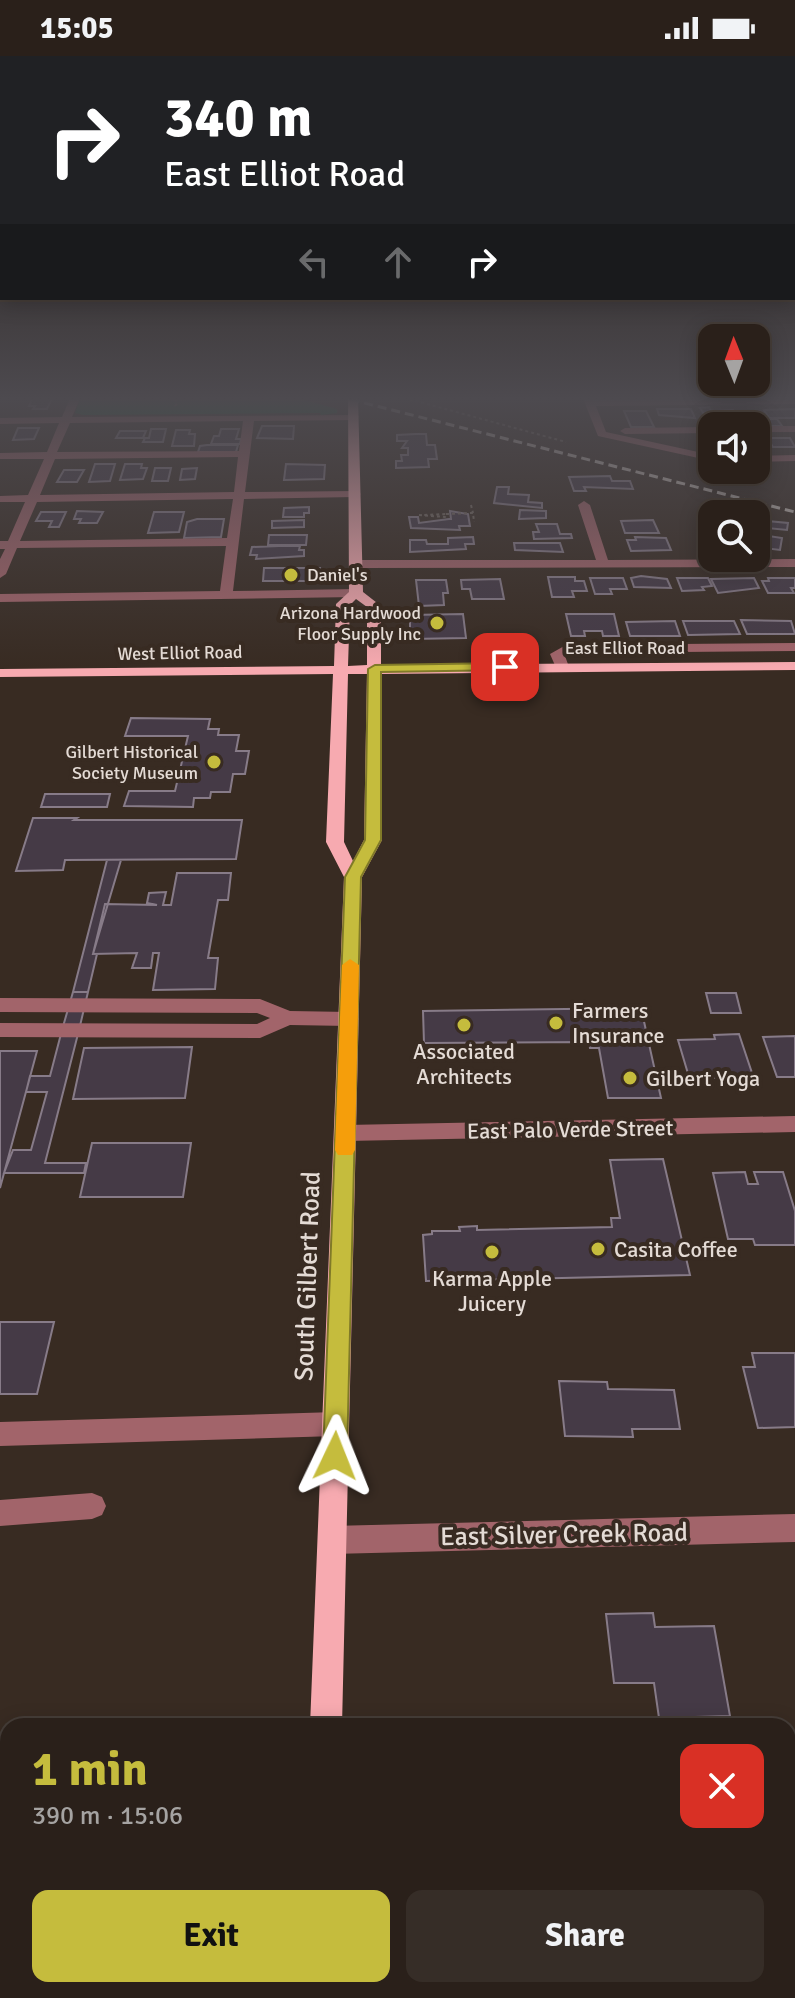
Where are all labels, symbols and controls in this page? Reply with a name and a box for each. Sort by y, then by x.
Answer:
text: 15:05 [40,10,114,47]
text: 340 m [164,83,312,152]
icon: right [32,88,136,192]
text: East Elliot Road [164,152,405,197]
icon: left [292,240,336,284]
icon: ahead [376,240,420,284]
icon: right [460,240,504,284]
north arrow [698,324,770,396]
map controls [698,324,770,572]
button: sound [698,412,770,484]
button: search [698,500,770,572]
place label: Daniel's [307,564,368,586]
marker: Daniel's [282,566,300,584]
place label: Arizona Hardwood Floor Supply Inc [280,602,421,645]
marker: Arizona Hardwood Floor Supply Inc [428,614,446,632]
pin [471,633,539,701]
street label: East Elliot Road [565,637,685,659]
street label: West Elliot Road [117,641,243,665]
icon: arrive [483,645,527,689]
place label: Gilbert Historical Society Museum [65,741,198,784]
marker: Gilbert Historical Society Museum [205,753,223,771]
place label: Farmers Insurance [572,997,664,1049]
marker: Farmers Insurance [547,1014,565,1032]
marker: Associated Architects [455,1016,473,1034]
place label: Associated Architects [413,1038,515,1090]
place label: Gilbert Yoga [646,1065,760,1092]
marker: Gilbert Yoga [621,1069,639,1087]
street label: East Palo Verde Street [467,1114,674,1145]
street label: South Gilbert Road [288,1171,328,1381]
place label: Casita Coffee [614,1236,738,1263]
marker: Casita Coffee [589,1240,607,1258]
marker: Karma Apple Juicery [483,1243,501,1261]
place label: Karma Apple Juicery [432,1265,552,1317]
position arrow [293,1414,377,1498]
street label: East Silver Creek Road [440,1517,688,1553]
text: 1 min [32,1740,148,1799]
button: close [680,1744,764,1828]
text: 390 m · 15:06 [32,1800,183,1832]
button: Exit [32,1890,390,1982]
button: Share [406,1890,764,1982]

